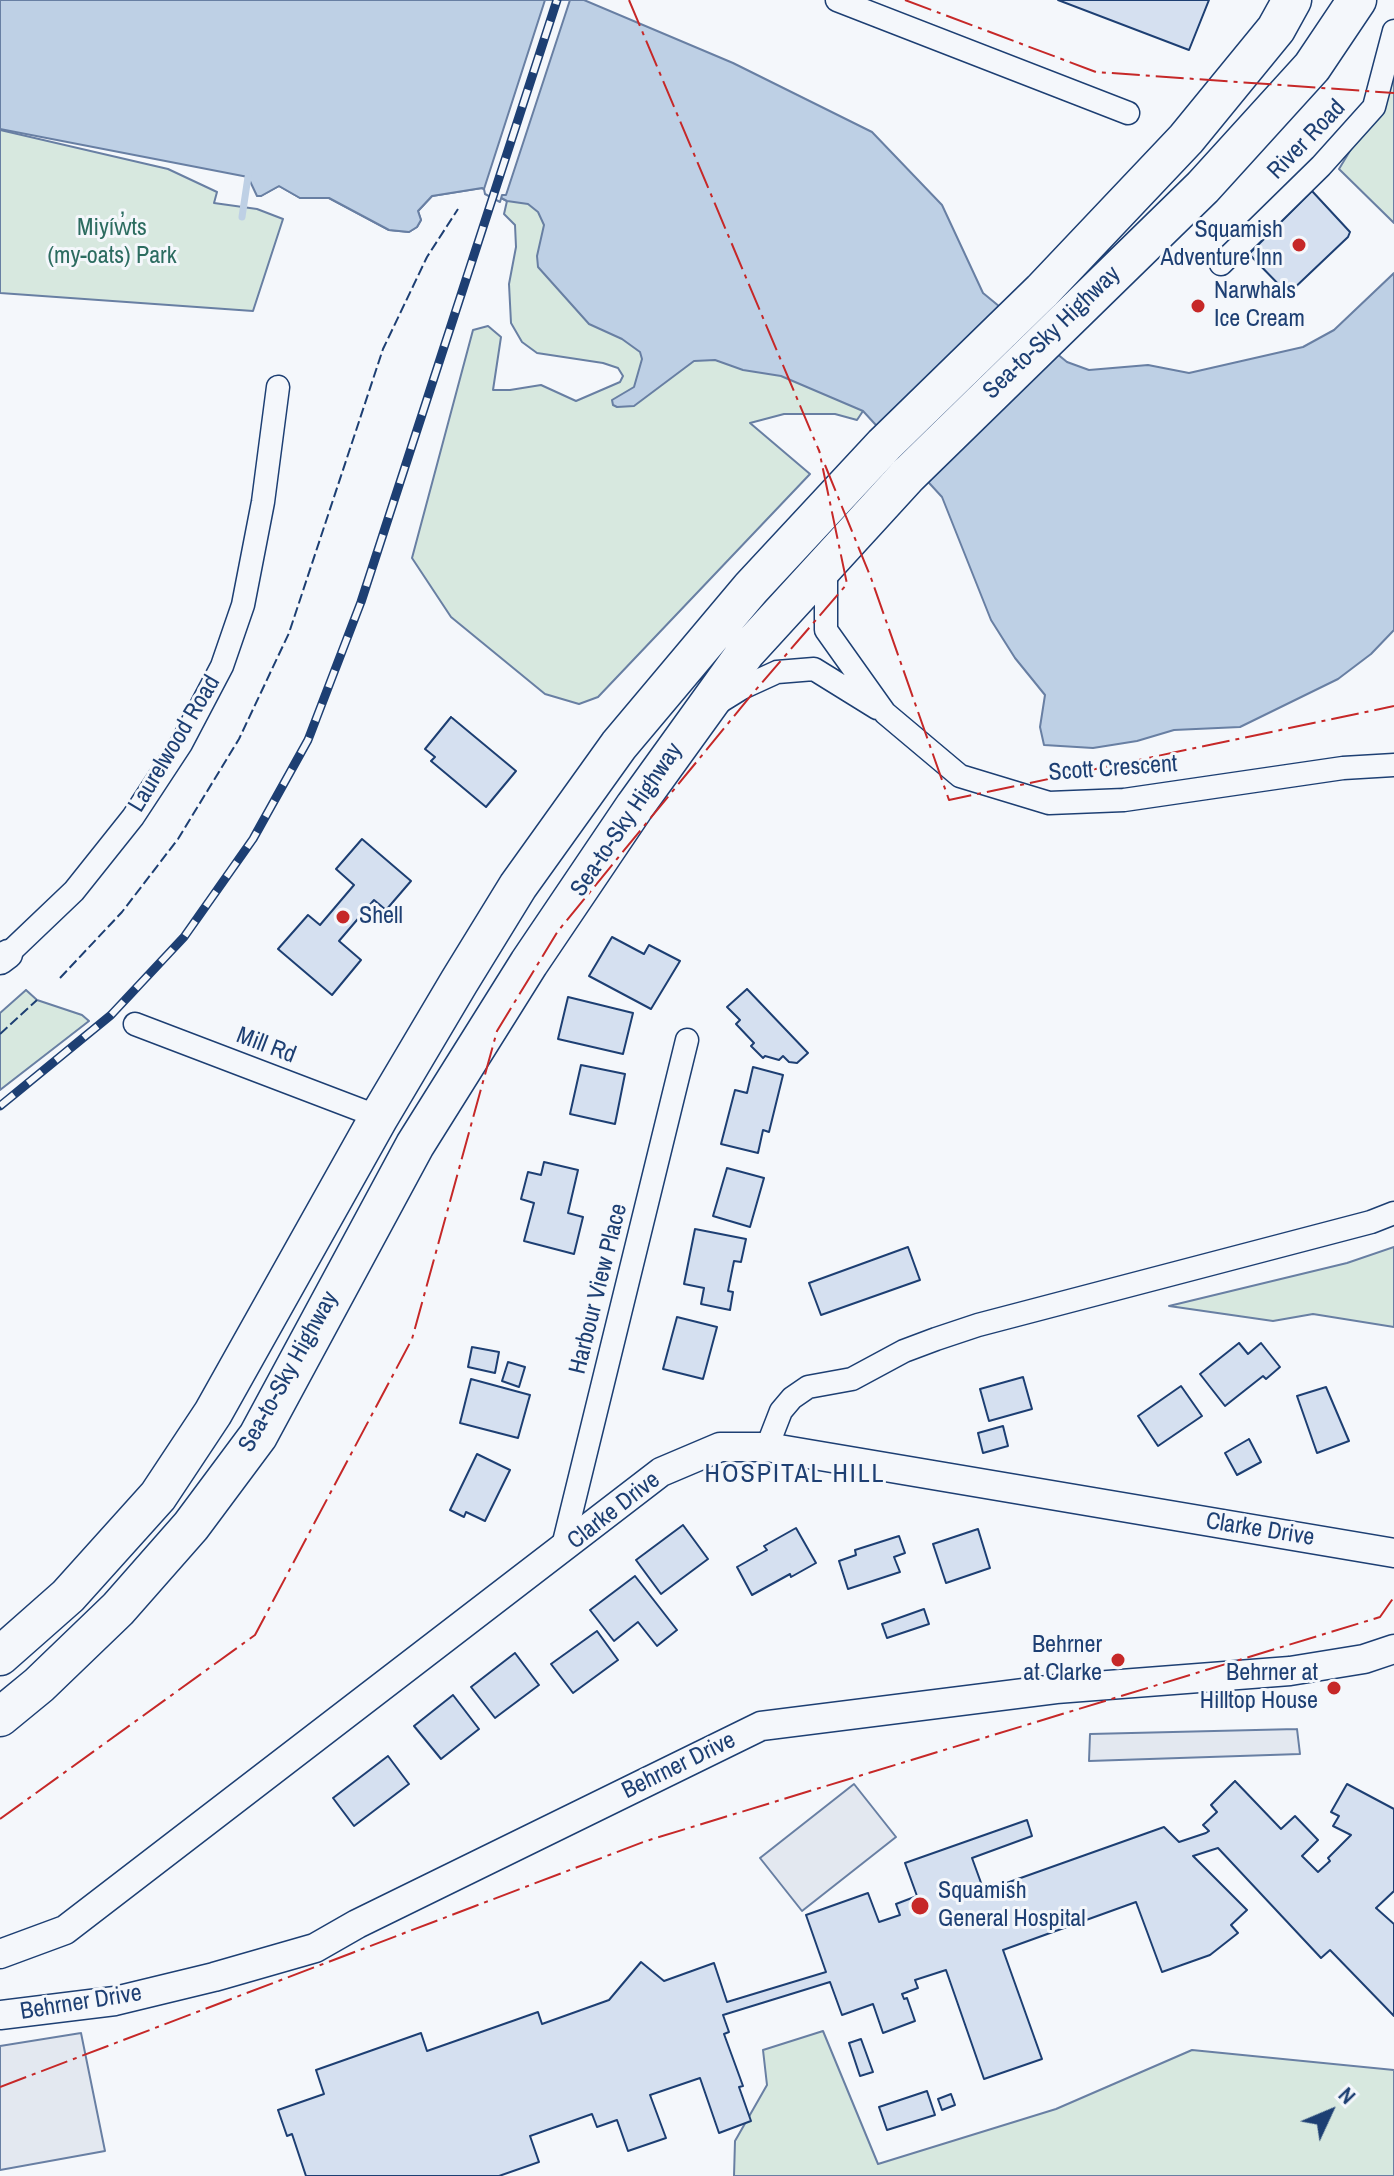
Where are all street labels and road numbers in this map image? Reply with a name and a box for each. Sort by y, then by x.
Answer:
street label: River Road [1262,94,1352,186]
street label: Sea-to-Sky Highway [977,260,1127,406]
street label: Laurelwood Road [123,670,227,818]
street label: Sea-to-Sky Highway [565,738,689,902]
street label: Scott Crescent [1048,750,1178,788]
street label: Mill Rd [232,1022,300,1070]
street label: Harbour View Place [564,1201,634,1377]
street label: Sea-to-Sky Highway [233,1287,345,1457]
street label: Clarke Drive [562,1466,666,1556]
street label: Clarke Drive [1204,1507,1316,1553]
street label: Behrner Drive [618,1726,740,1806]
street label: Behrner Drive [18,1979,144,2027]

